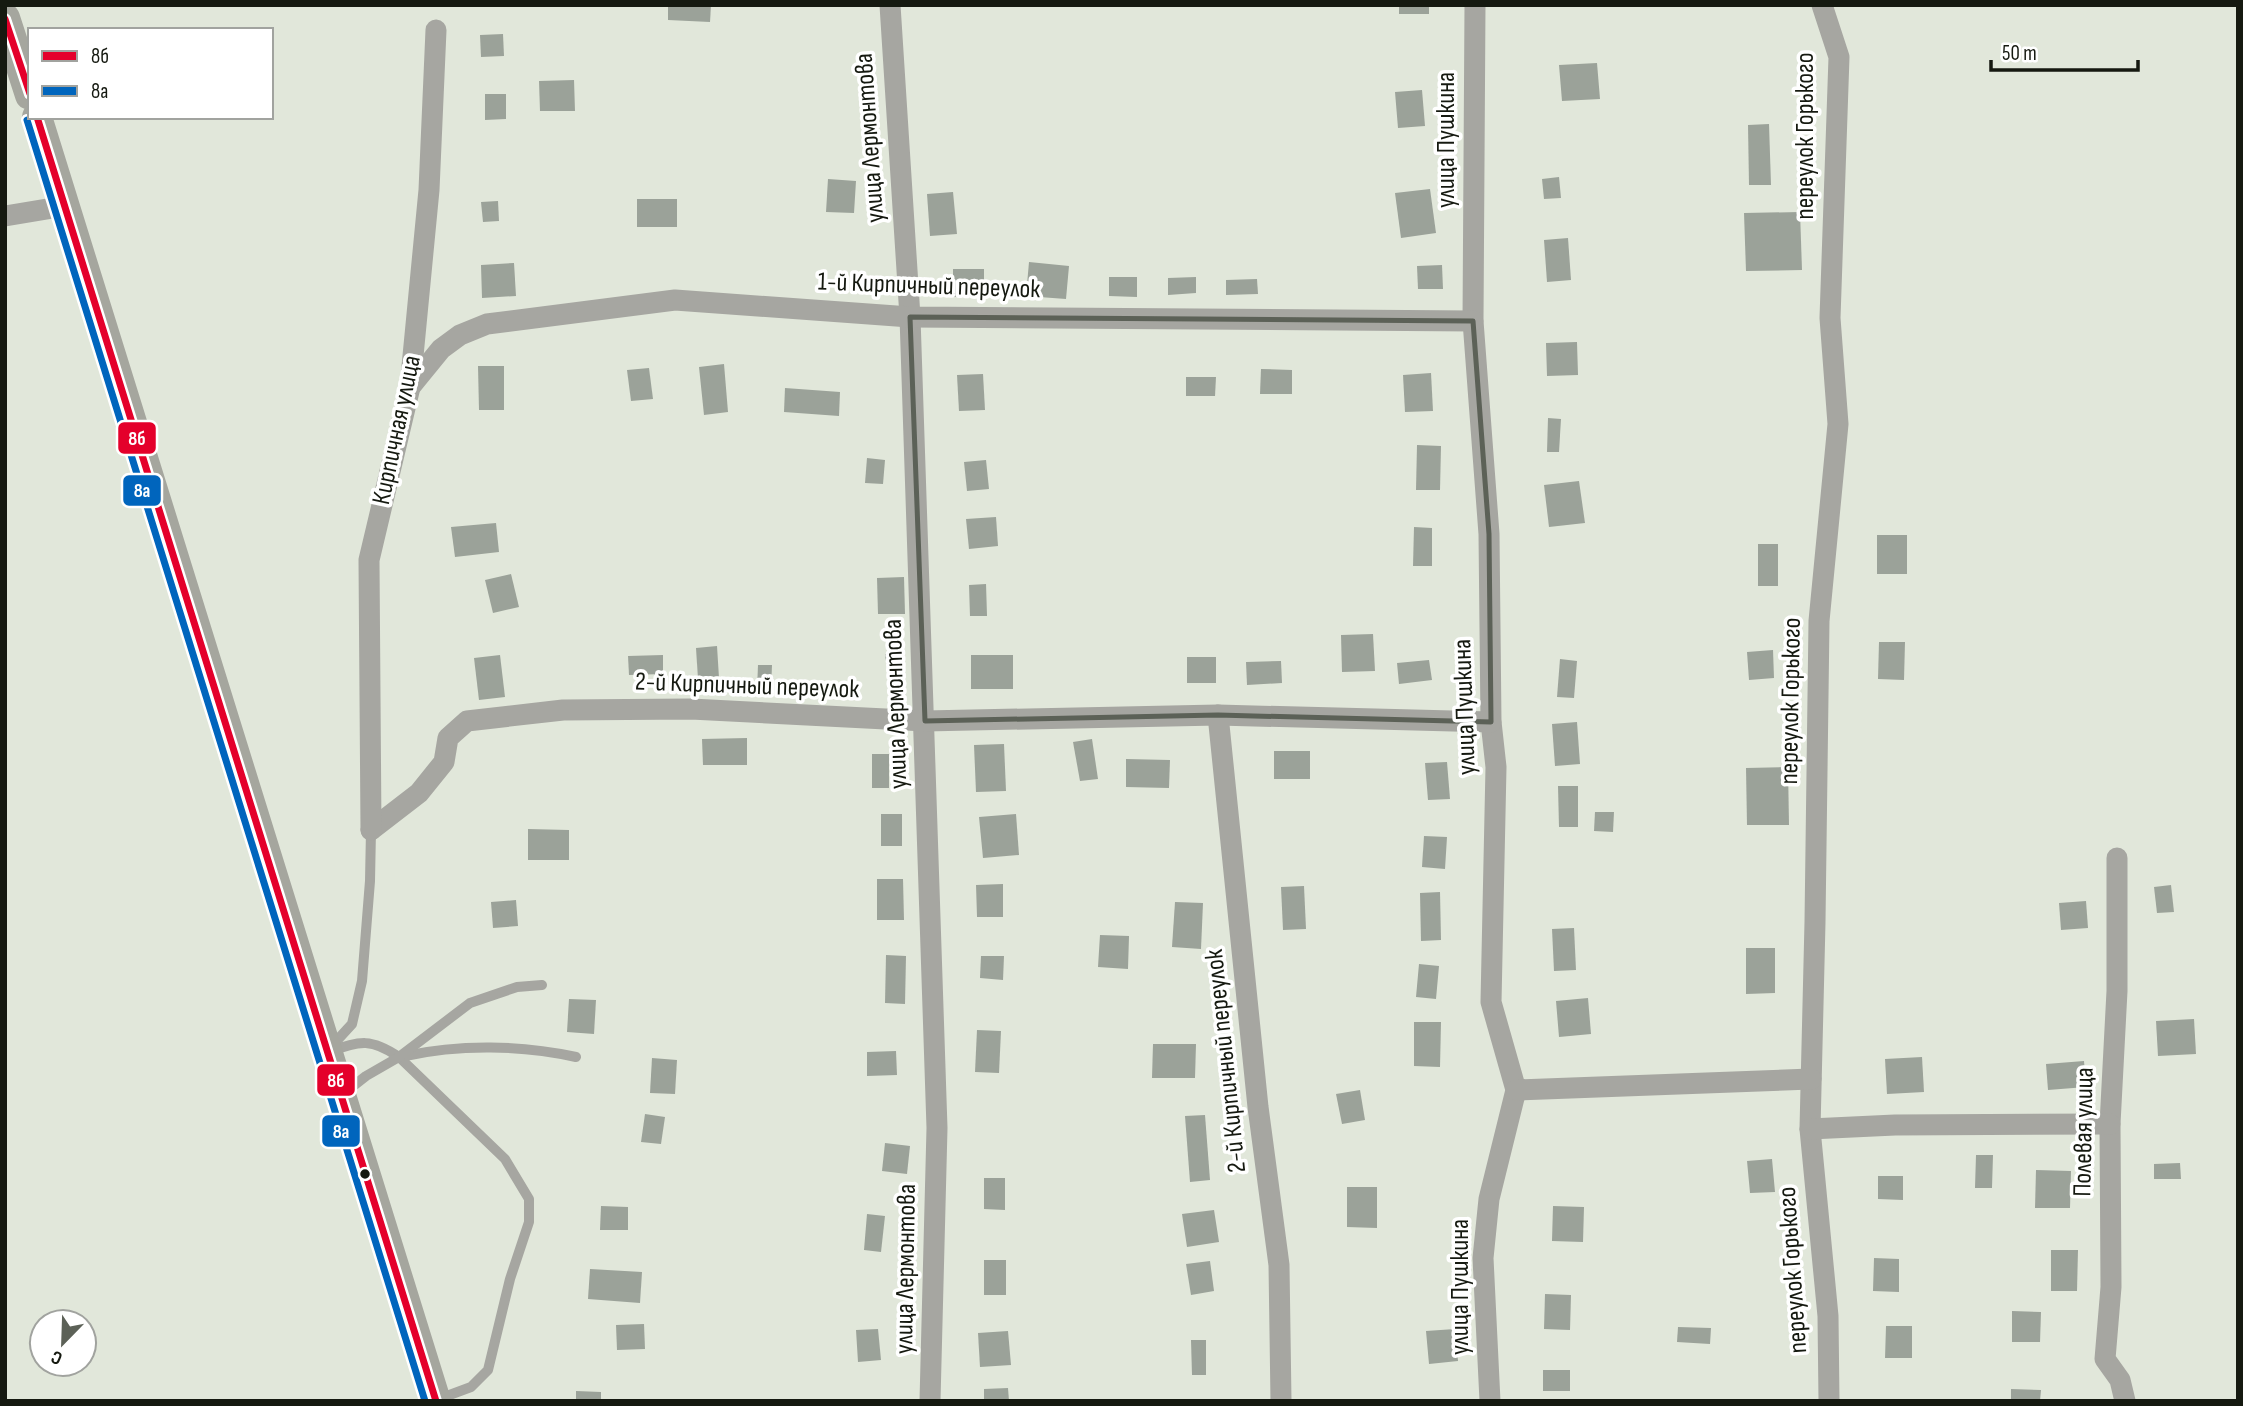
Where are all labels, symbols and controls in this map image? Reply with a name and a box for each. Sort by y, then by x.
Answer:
legend [28,28,273,119]
scale bar [1991,28,2138,72]
text: 50 m [2002,41,2037,66]
text: 8б [91,44,109,69]
street label: улица Лермонтова [849,52,891,224]
street label: переулок Горького [1790,53,1821,219]
street label: улица Пушкина [1431,72,1462,208]
text: 8а [91,79,108,104]
street label: 1-й Кирпичный переулок [817,267,1041,305]
street label: Кирпичная улица [366,353,428,507]
line badge: 8б [117,421,157,455]
text: 8б [128,428,146,451]
line badge: 8а [122,474,162,507]
text: 8а [134,480,150,503]
street label: переулок Горького [1774,617,1808,785]
street label: улица Лермонтова [878,618,914,790]
street label: улица Пушкина [1447,638,1483,776]
street label: 2-й Кирпичный переулок [634,667,860,705]
street label: 2-й Кирпичный переулок [1199,948,1253,1174]
line badge: 8б [316,1063,356,1097]
street label: Полевая улица [2067,1067,2101,1197]
text: 8б [327,1070,345,1093]
line badge: 8а [321,1114,361,1148]
text: 8а [333,1121,349,1144]
unlabelled marker [358,1167,372,1181]
street label: улица Лермонтова [889,1184,923,1354]
street label: переулок Горького [1772,1186,1814,1354]
street label: улица Пушкина [1445,1219,1476,1355]
north arrow [28,1308,98,1378]
text: С [48,1345,66,1370]

